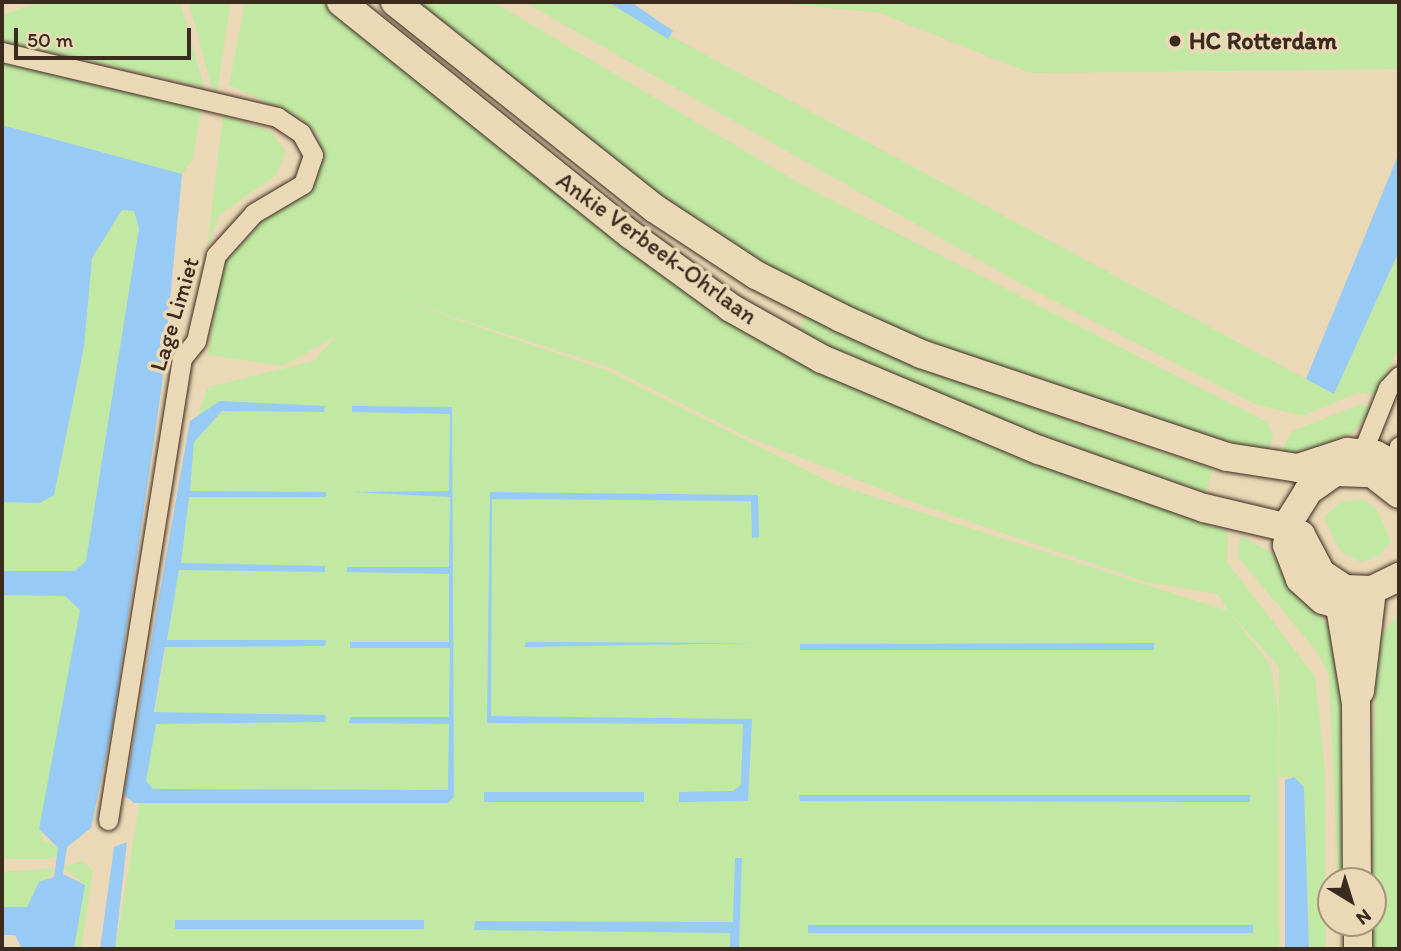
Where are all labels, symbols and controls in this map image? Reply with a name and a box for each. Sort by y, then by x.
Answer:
scale bar [18,14,194,58]
text: 50 m [27,27,73,52]
place label: HC Rotterdam [1189,27,1337,55]
marker: HC Rotterdam [1167,33,1183,49]
street label: Ankie Verbeek-Ohrlaan [552,166,762,330]
street label: Lage Limiet [143,253,205,375]
north arrow [1317,867,1387,937]
text: N [1352,904,1376,930]

